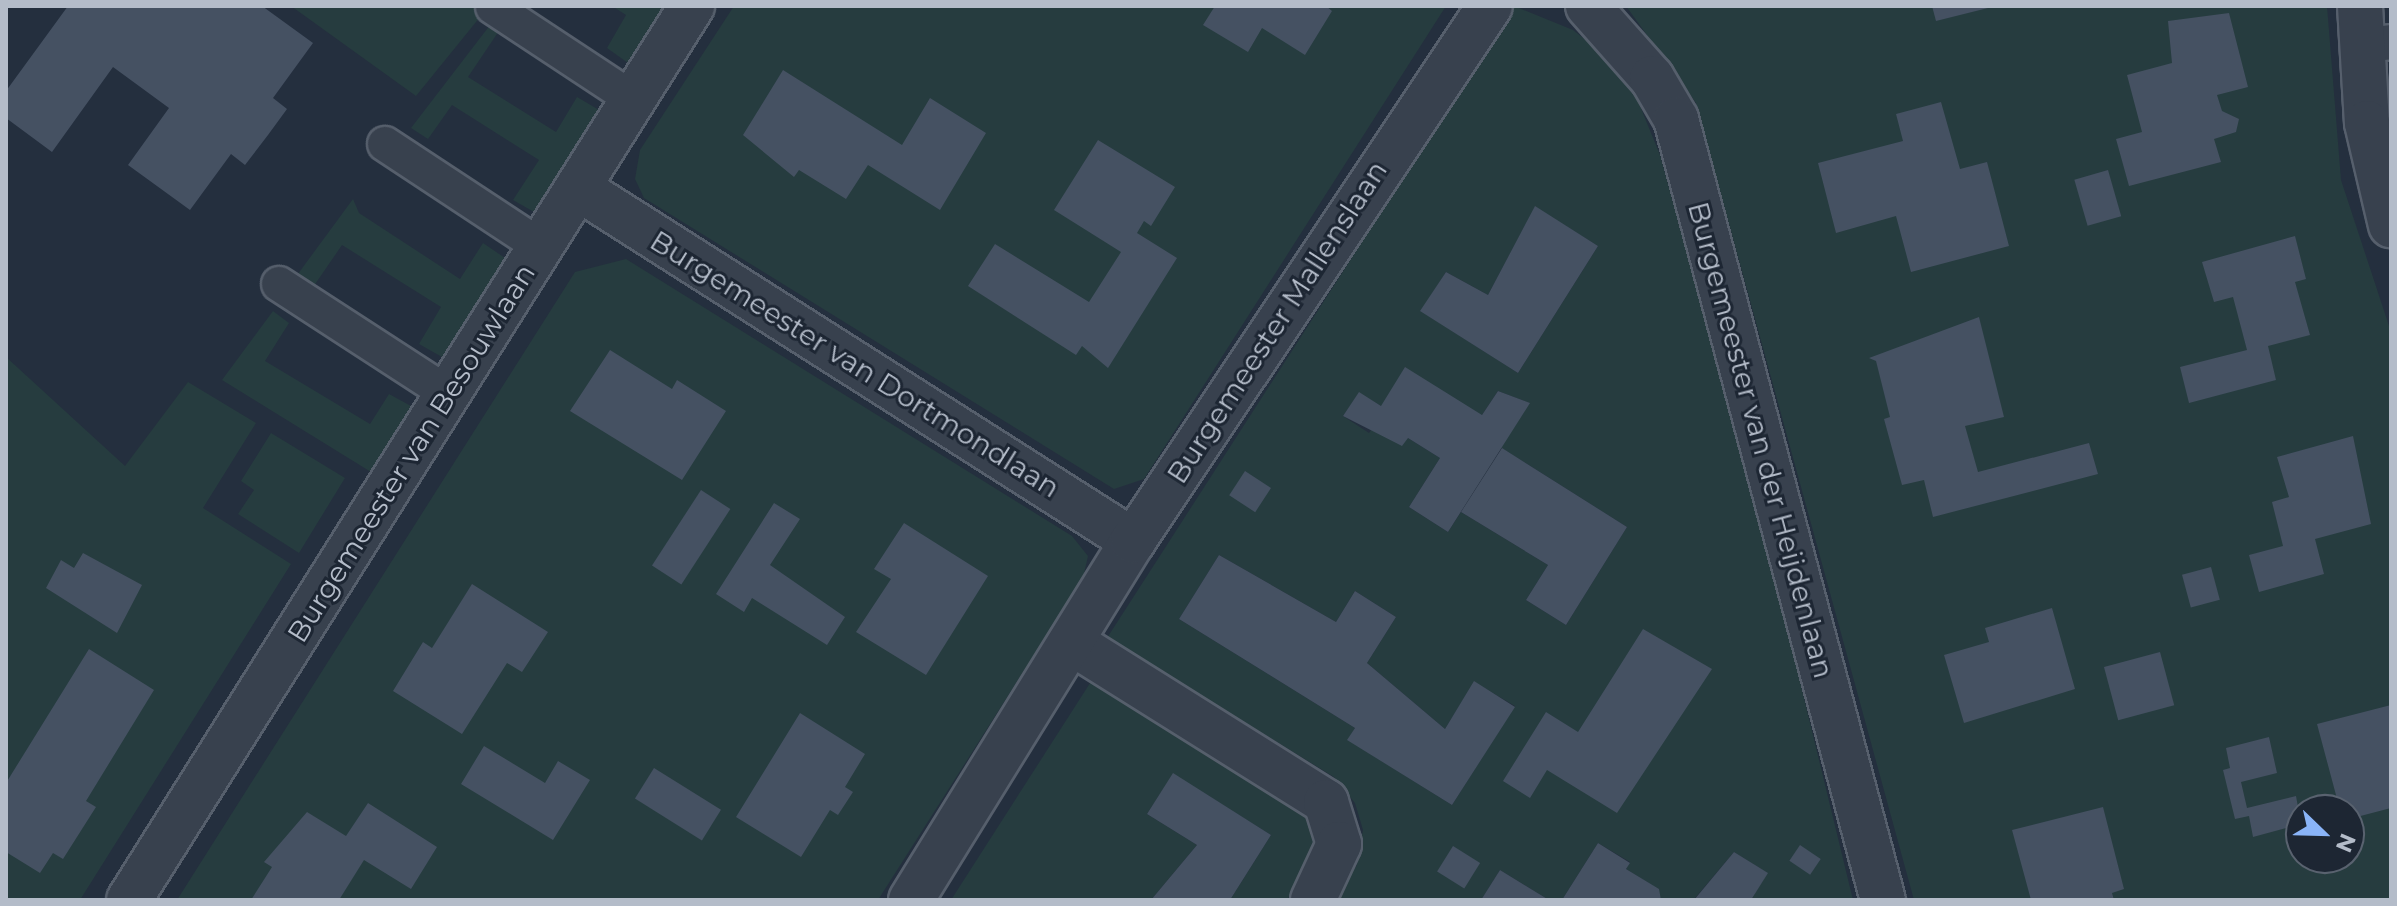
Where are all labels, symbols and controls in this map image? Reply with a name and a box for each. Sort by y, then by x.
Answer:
street label: Burgemeester Mallenslaan [1160,154,1394,490]
street label: Burgemeester van der Heijdenlaan [1681,198,1841,682]
street label: Burgemeester van Dortmondlaan [644,224,1066,504]
street label: Burgemeester van Besouwlaan [280,258,542,648]
north arrow [2285,794,2365,874]
text: N [2330,829,2362,856]

